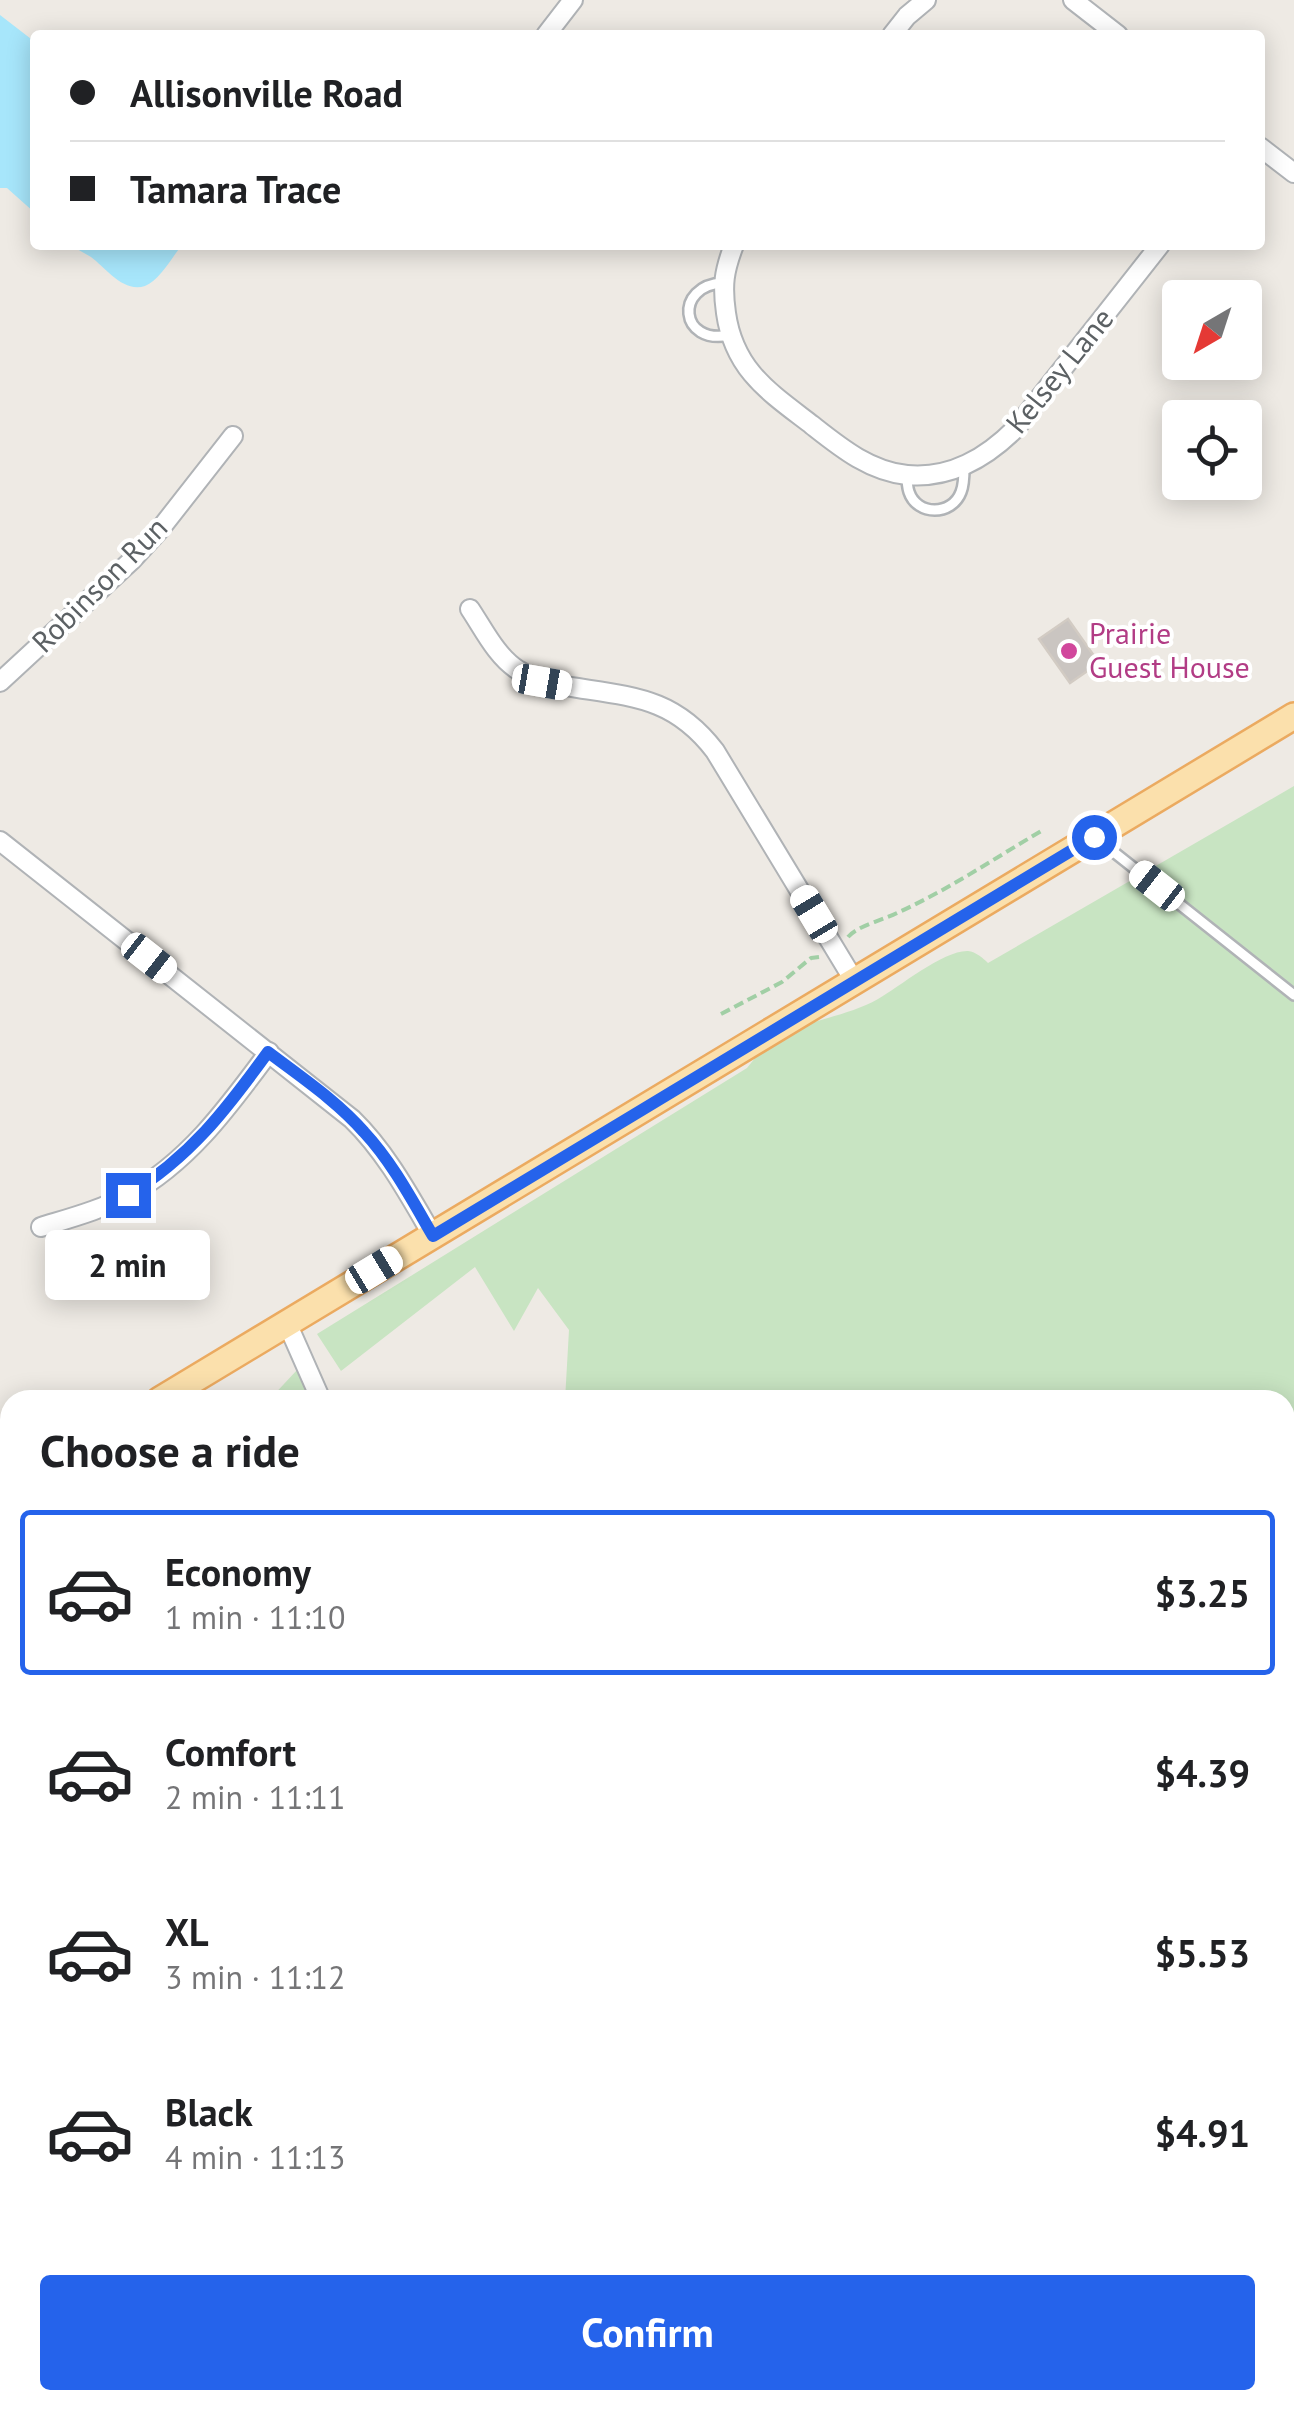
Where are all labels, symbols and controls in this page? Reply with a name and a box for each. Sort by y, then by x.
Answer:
text: Allisonville Road [130,68,403,117]
text: Tamara Trace [130,164,341,213]
north arrow [1162,280,1262,380]
map controls [1162,280,1262,500]
street label: Kelsey Lane [996,299,1121,441]
button: locate [1162,400,1262,500]
street label: Robinson Run [23,508,175,660]
place label: Prairie Guest House [1089,613,1250,686]
marker: Prairie Guest House [1058,640,1080,662]
car [510,662,574,702]
route start [1072,815,1117,860]
car [1124,856,1190,916]
car [786,881,842,947]
car [116,928,182,988]
route end [106,1173,151,1218]
callout: 2 min [46,1230,210,1300]
car [341,1242,407,1298]
text: 2 min [88,1244,167,1286]
text: Choose a ride [40,1421,300,1479]
text: Economy [165,1547,311,1596]
icon: car [45,1548,135,1638]
text: $3.25 [1154,1568,1250,1617]
text: 1 min · 11:10 [165,1596,345,1638]
text: Comfort [165,1727,296,1776]
icon: car [45,1728,135,1818]
text: $4.39 [1154,1748,1250,1797]
text: 2 min · 11:11 [165,1776,345,1818]
text: XL [165,1907,209,1956]
icon: car [45,1908,135,1998]
text: $5.53 [1154,1928,1250,1977]
text: 3 min · 11:12 [165,1956,345,1998]
text: Black [165,2087,253,2136]
icon: car [45,2088,135,2178]
text: $4.91 [1154,2108,1250,2157]
text: 4 min · 11:13 [165,2136,345,2178]
button: Confirm [40,2275,1255,2390]

